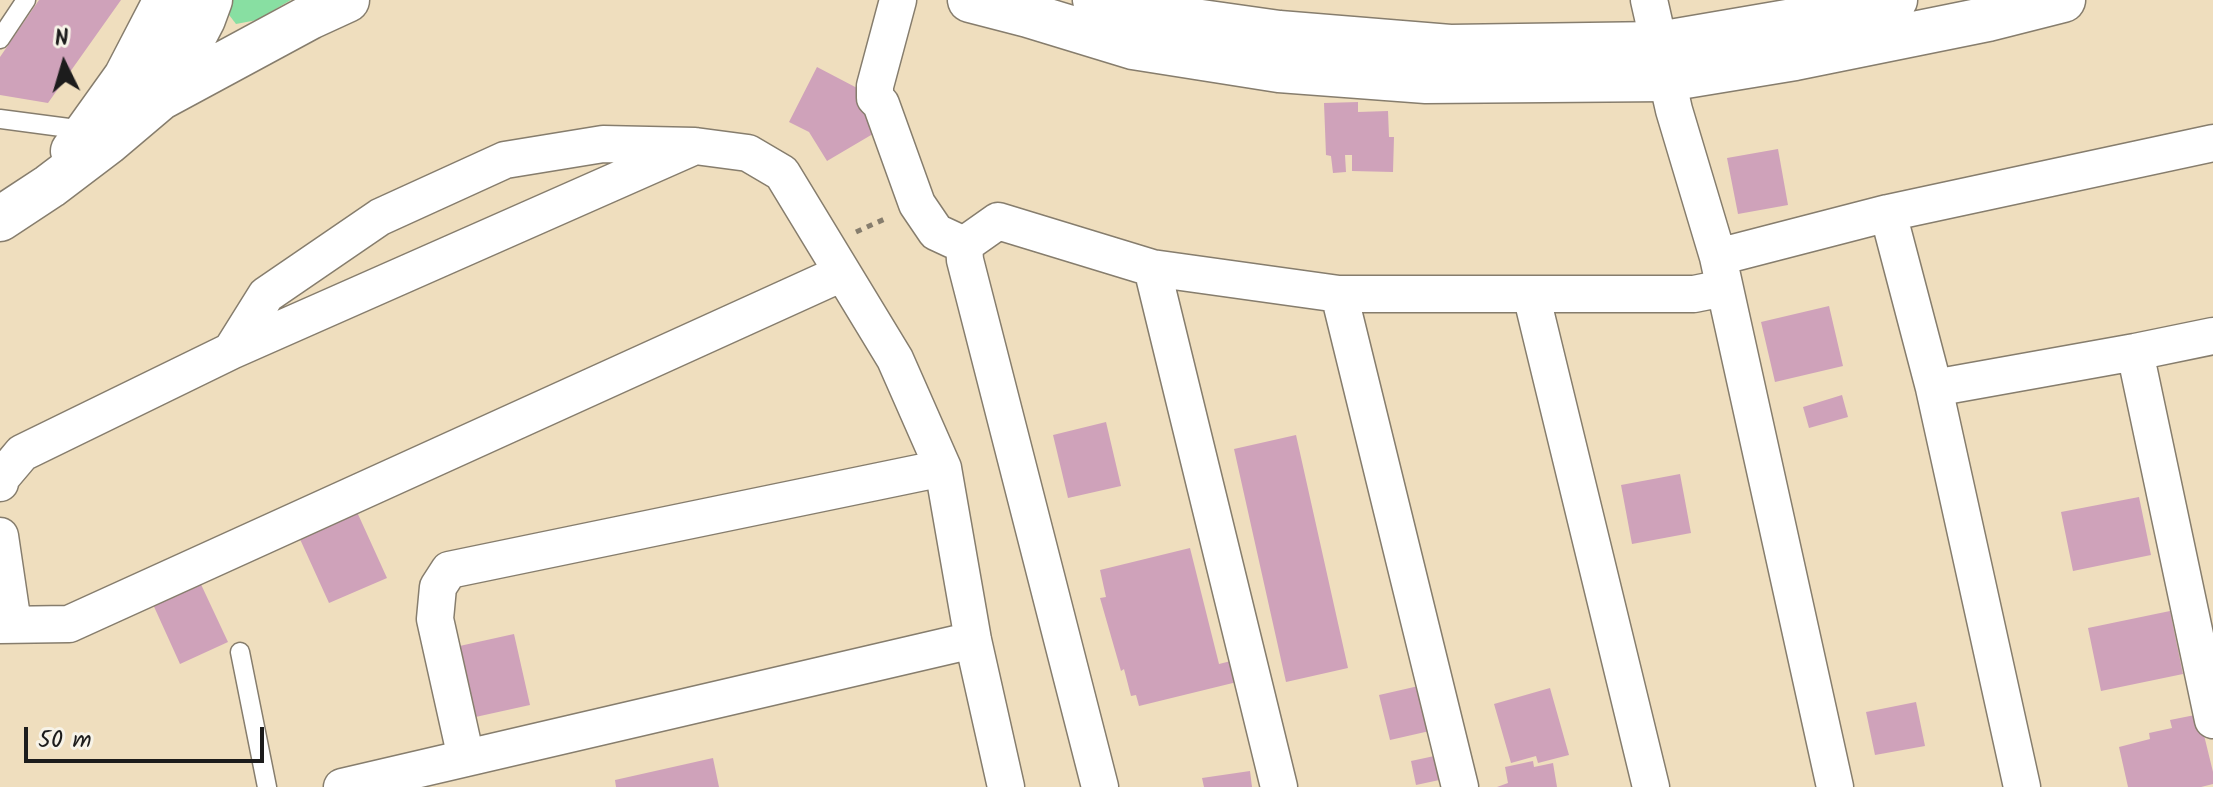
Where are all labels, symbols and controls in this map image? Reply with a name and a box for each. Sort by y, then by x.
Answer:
text: N [53,22,70,58]
north arrow [24,24,104,104]
scale bar [28,711,268,761]
text: 50 m [38,721,92,760]

